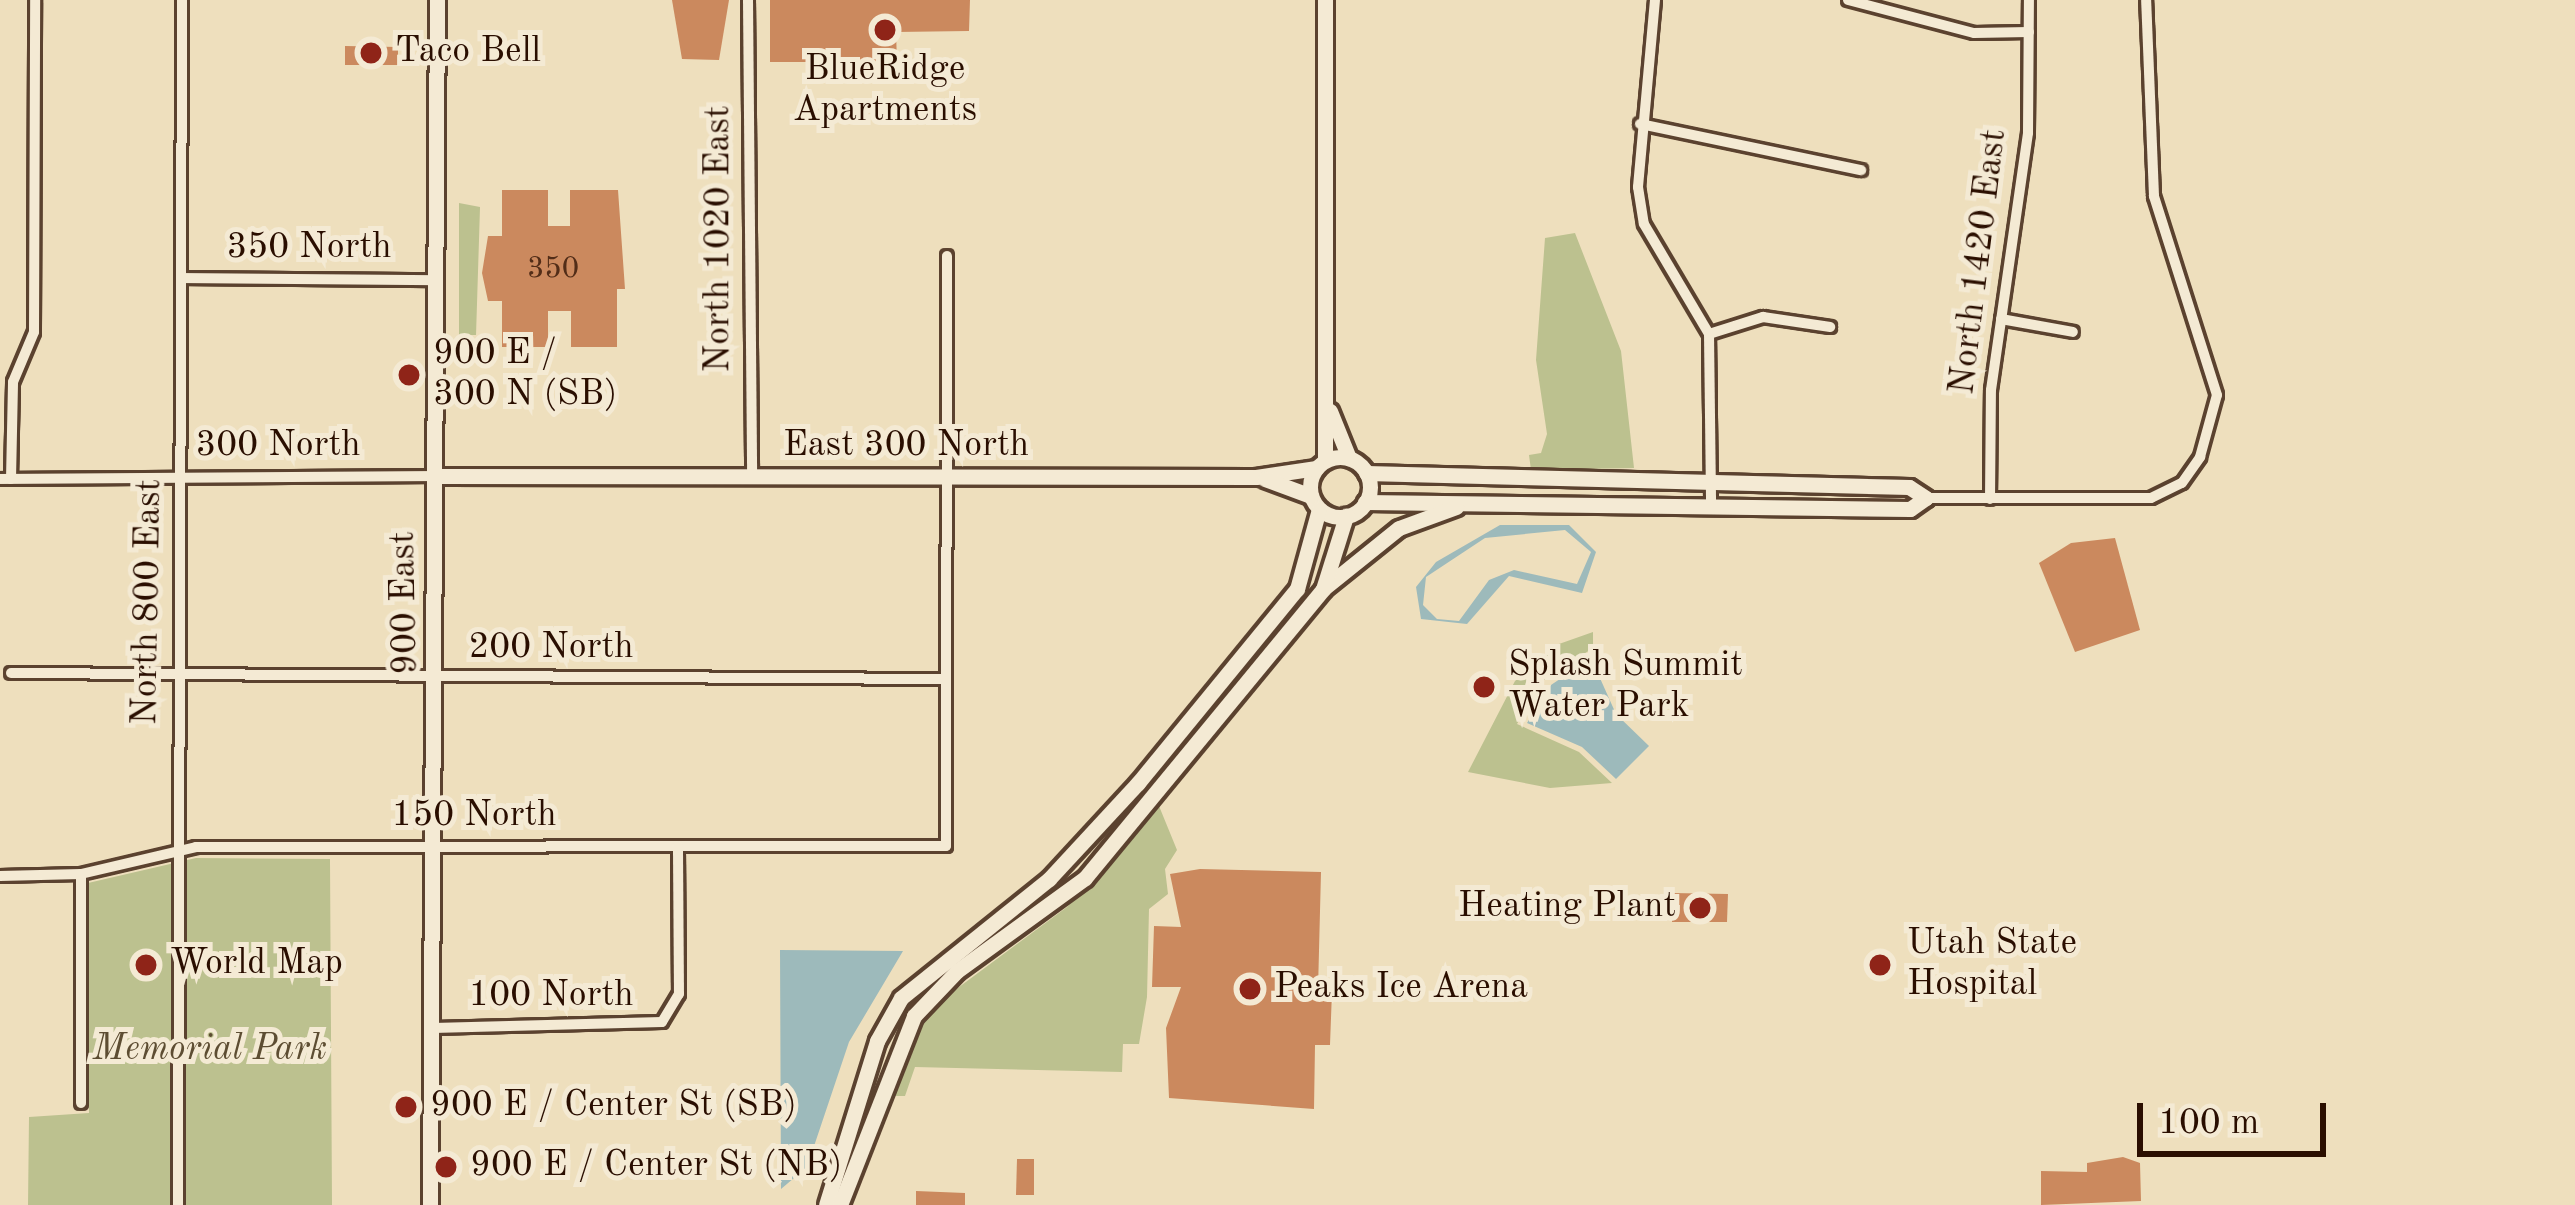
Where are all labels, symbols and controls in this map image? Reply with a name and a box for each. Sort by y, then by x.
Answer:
marker: BlueRidge Apartments [872,17,898,43]
place label: Taco Bell [395,31,541,75]
marker: Taco Bell [358,40,384,66]
place label: BlueRidge Apartments [793,48,977,133]
street label: North 1020 East [698,105,742,373]
street label: North 1420 East [1942,127,2018,397]
street label: 350 North [226,227,392,271]
house number: 350 [527,251,579,287]
place label: 900 E / 300 N (SB) [433,332,617,417]
marker: 900 E / 300 N (SB) [396,362,422,388]
street label: 300 North [195,425,361,469]
street label: East 300 North [783,425,1029,469]
street label: North 800 East [125,479,173,725]
street label: 900 East [383,531,429,675]
street label: 200 North [468,627,634,671]
place label: Splash Summit Water Park [1508,644,1743,729]
marker: Splash Summit Water Park [1471,674,1497,700]
street label: 150 North [391,795,557,839]
place label: Heating Plant [1458,886,1676,930]
marker: Heating Plant [1687,895,1713,921]
place label: Utah State Hospital [1907,922,2077,1007]
place label: World Map [170,943,343,987]
marker: Utah State Hospital [1864,949,1896,981]
marker: World Map [133,952,159,978]
place label: Peaks Ice Arena [1274,967,1528,1011]
street label: 100 North [468,975,634,1019]
marker: Peaks Ice Arena [1237,976,1263,1002]
park label: Memorial Park [93,1029,327,1073]
scale bar [2143,1079,2332,1153]
place label: 900 E / Center St (SB) [430,1085,797,1129]
marker: 900 E / Center St (SB) [393,1094,419,1120]
text: 100 m [2158,1106,2259,1142]
place label: 900 E / Center St (NB) [470,1145,842,1189]
marker: 900 E / Center St (NB) [433,1154,459,1180]

